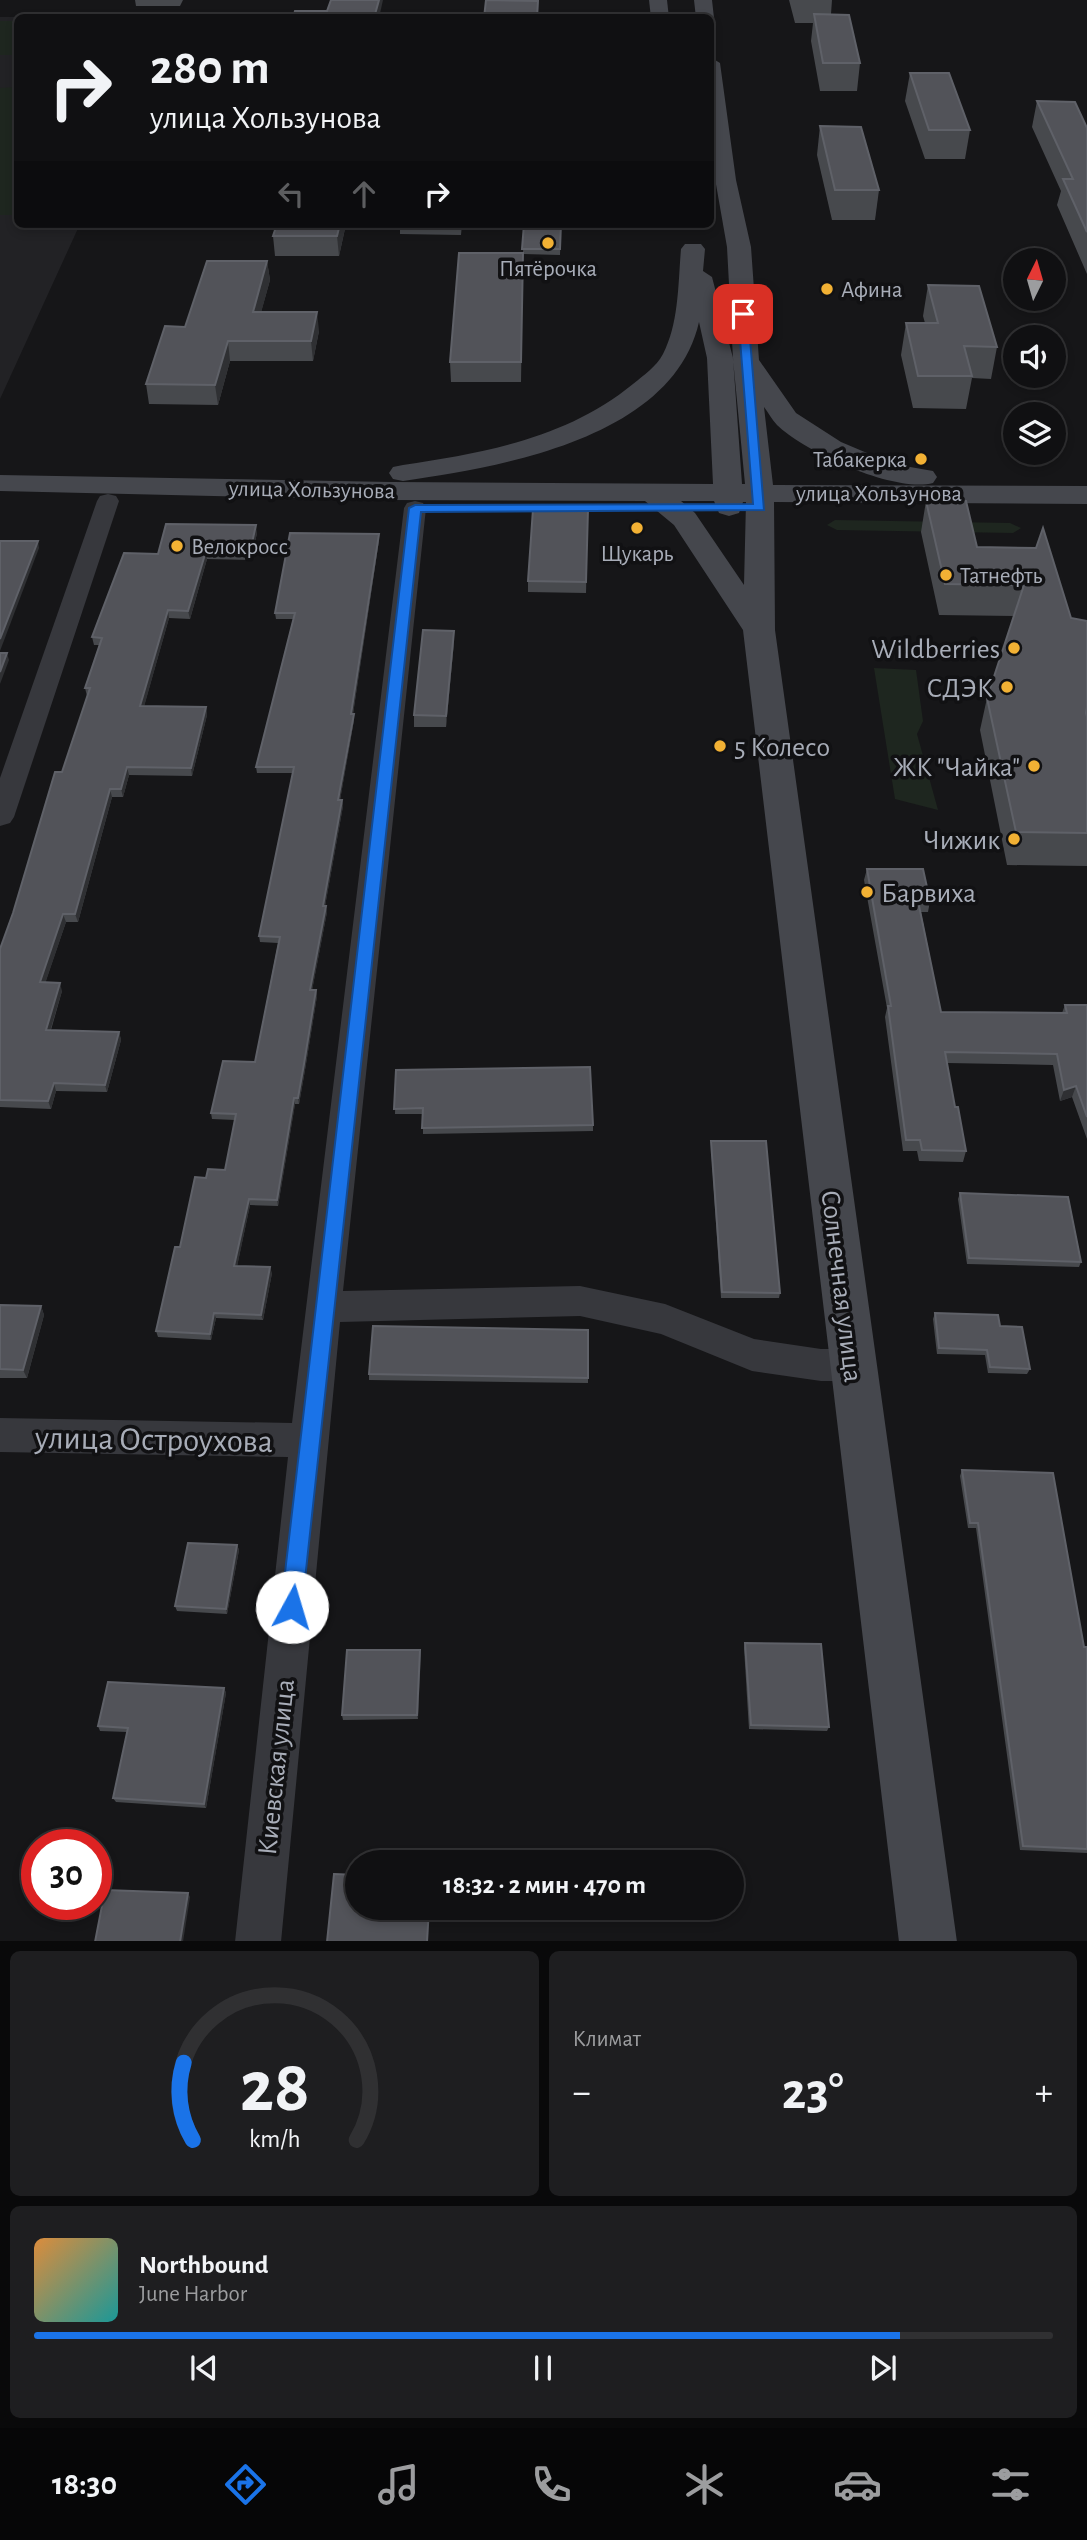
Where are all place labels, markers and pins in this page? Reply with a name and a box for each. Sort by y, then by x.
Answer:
marker: Пятёрочка [540,235,556,251]
place label: Пятёрочка [499,258,597,281]
place label: Афина [841,279,903,302]
marker: Афина [819,281,835,297]
pin [713,284,773,344]
place label: Табакерка [813,449,907,472]
marker: Табакерка [913,451,929,467]
marker: Щукарь [629,520,645,536]
place label: Велокросс [191,536,288,559]
marker: Велокросс [169,538,185,554]
place label: Щукарь [601,543,674,566]
place label: Татнефть [960,565,1043,588]
marker: Татнефть [938,567,954,583]
place label: Wildberries [871,636,1000,664]
marker: Wildberries [1006,640,1022,656]
place label: СДЭК [926,675,993,703]
marker: СДЭК [999,679,1015,695]
place label: 5 Колесо [734,734,830,762]
marker: 5 Колесо [712,738,728,754]
place label: ЖК "Чайка" [893,754,1020,782]
marker: ЖК "Чайка" [1026,758,1042,774]
place label: Чижик [923,827,1000,855]
marker: Чижик [1006,831,1022,847]
place label: Барвиха [881,880,976,908]
marker: Барвиха [859,884,875,900]

